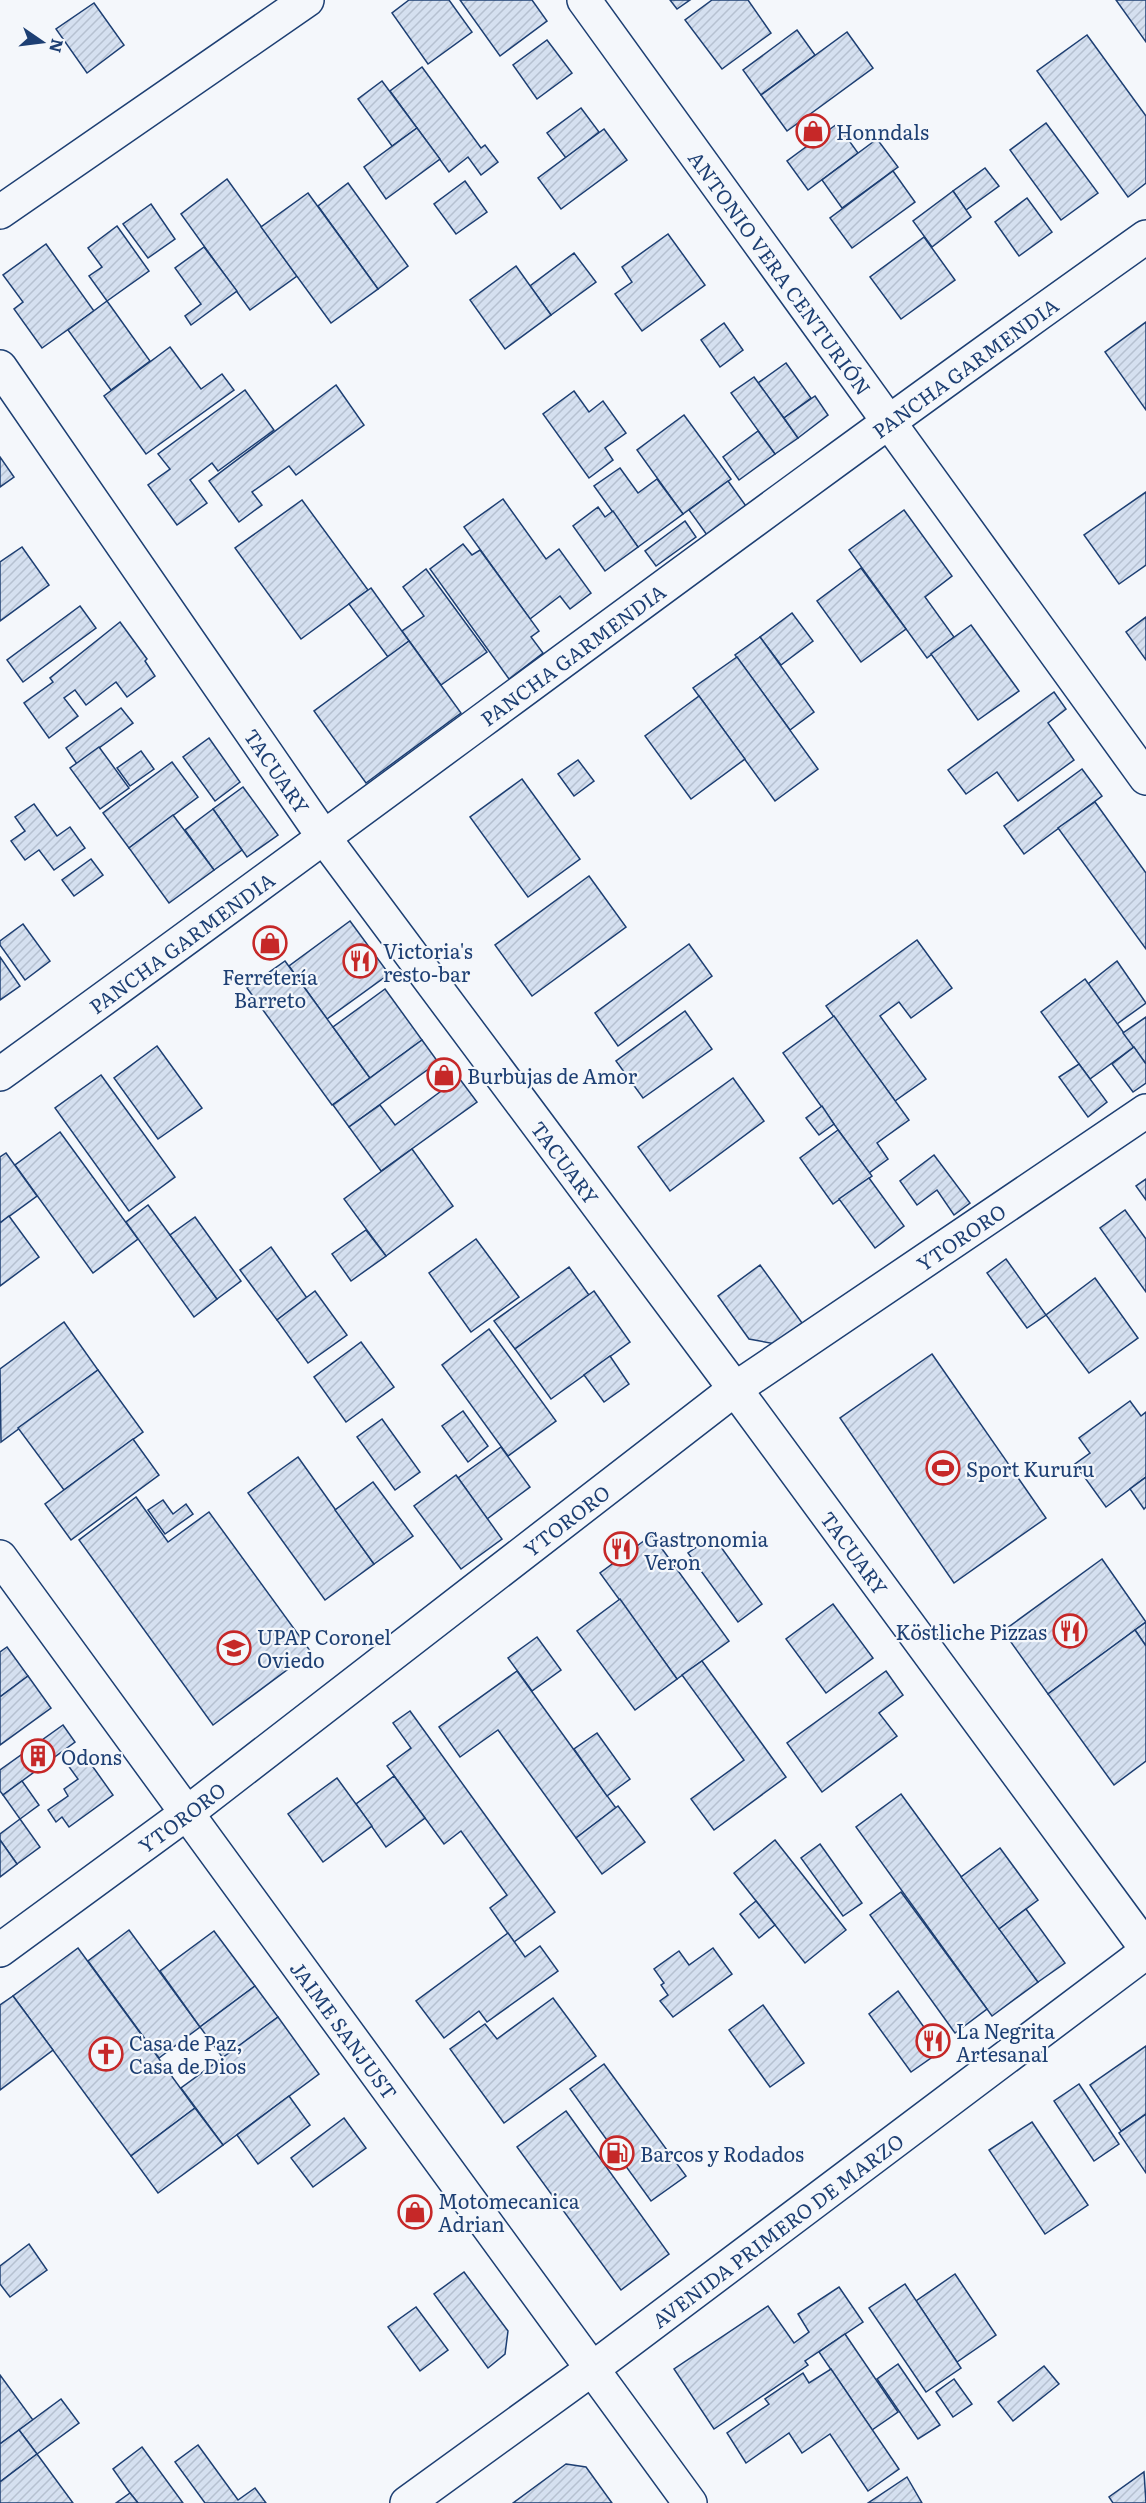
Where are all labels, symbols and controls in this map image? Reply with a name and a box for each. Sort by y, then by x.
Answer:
north arrow [12,12,72,72]
text: N [44,36,71,55]
shop icon: Honndals [795,113,831,149]
place label: Honndals [836,116,929,146]
street label: ANTONIO VERA CENTURIÓN [682,144,879,401]
street label: PANCHA GARMENDIA [865,289,1064,445]
street label: PANCHA GARMENDIA [474,575,672,732]
street label: TACUARY [238,722,318,819]
street label: PANCHA GARMENDIA [82,864,280,1020]
shop icon: Ferretería Barreto [252,925,288,961]
place label: Victoria's resto-bar [383,935,473,988]
restaurant icon: Victoria's resto-bar [342,943,378,979]
place label: Ferretería Barreto [222,961,318,1014]
shop icon: Burbujas de Amor [426,1057,462,1093]
place label: Burbujas de Amor [467,1060,638,1090]
street label: TACUARY [525,1114,607,1210]
street label: YTORORO [910,1195,1011,1277]
sports icon: Sport Kururu [925,1450,961,1486]
place label: Sport Kururu [966,1453,1095,1483]
street label: YTORORO [516,1477,616,1563]
street label: TACUARY [814,1504,896,1601]
place label: Gastronomia Veron [644,1523,769,1576]
restaurant icon: Gastronomia Veron [603,1531,639,1567]
restaurant icon: Köstliche Pizzas [1052,1613,1088,1649]
place label: Köstliche Pizzas [896,1616,1047,1646]
place label: UPAP Coronel Oviedo [257,1621,391,1674]
school or university icon: UPAP Coronel Oviedo [216,1630,252,1666]
building icon: Odons [20,1738,56,1774]
place label: Odons [61,1741,122,1771]
street label: YTORORO [131,1774,231,1859]
street label: JAIME SANJUST [284,1954,405,2105]
place label: La Negrita Artesanal [956,2015,1055,2068]
restaurant icon: La Negrita Artesanal [915,2023,951,2059]
place label: Casa de Paz, Casa de Dios [129,2027,246,2080]
church icon: Casa de Paz, Casa de Dios [88,2036,124,2072]
street label: AVENIDA PRIMERO DE MARZO [645,2125,909,2334]
fuel station icon: Barcos y Rodados [599,2135,635,2171]
place label: Barcos y Rodados [640,2138,804,2168]
place label: Motomecanica Adrian [438,2185,580,2238]
shop icon: Motomecanica Adrian [397,2194,433,2230]

